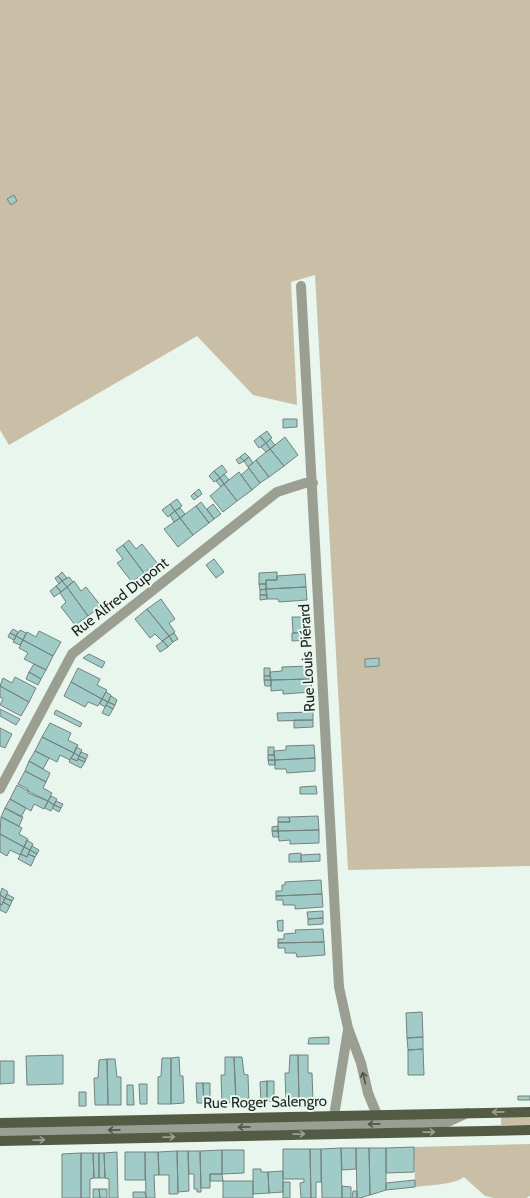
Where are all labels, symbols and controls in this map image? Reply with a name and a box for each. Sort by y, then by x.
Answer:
street label: Rue Alfred Dupont [68,554,172,640]
street label: Rue Louis Piérard [295,604,319,712]
one-way arrow [360,1072,368,1085]
street label: Rue Roger Salengro [203,1092,327,1112]
one-way arrow [492,1108,505,1116]
one-way arrow [368,1120,381,1128]
one-way arrow [238,1123,251,1131]
one-way arrow [108,1126,121,1134]
one-way arrow [422,1128,435,1135]
one-way arrow [292,1130,305,1138]
one-way arrow [162,1133,175,1141]
one-way arrow [32,1136,45,1144]

